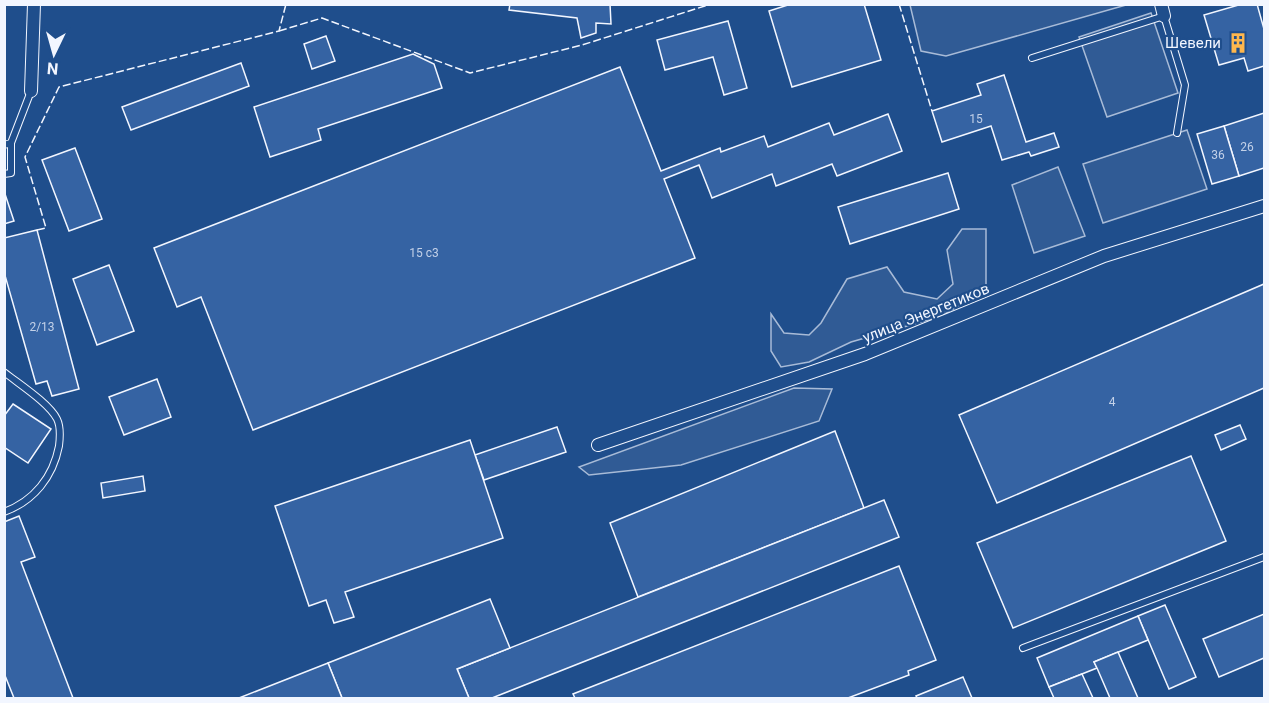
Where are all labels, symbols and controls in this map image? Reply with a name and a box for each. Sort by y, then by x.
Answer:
north arrow [24,24,84,84]
building icon: Шевели [1226,31,1250,55]
place label: Шевели [1165,34,1221,52]
text: N [46,58,59,78]
house number: 15 [969,112,983,126]
house number: 26 [1240,140,1254,154]
house number: 36 [1211,148,1225,162]
house number: 15 с3 [409,246,439,260]
street label: улица Энергетиков [860,279,992,347]
house number: 2/13 [29,320,55,334]
house number: 4 [1109,395,1116,409]

